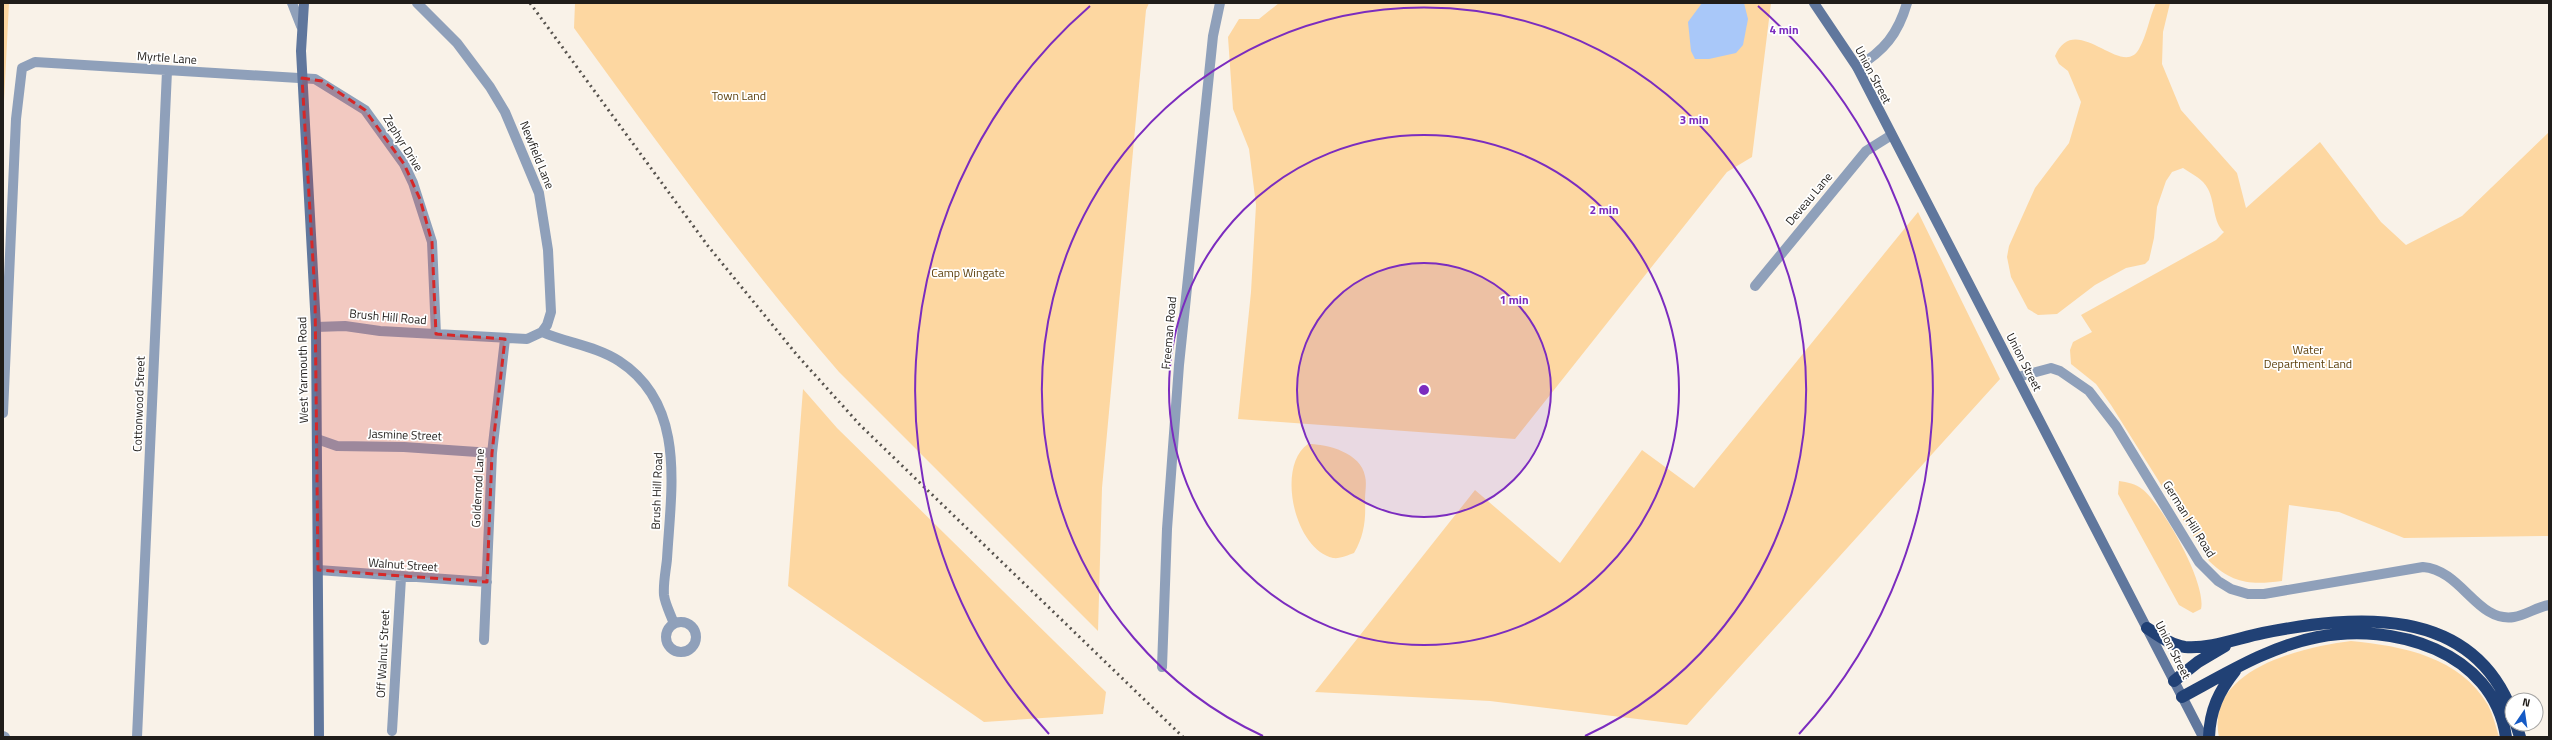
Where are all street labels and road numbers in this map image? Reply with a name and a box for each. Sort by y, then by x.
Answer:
street label: Union Street [1850,42,1897,108]
street label: Myrtle Lane [136,46,198,69]
street label: Zephyr Drive [378,111,428,175]
street label: Newfield Lane [515,118,560,192]
street label: Deveau Lane [1781,168,1837,230]
street label: Freeman Road [1156,296,1181,370]
street label: Brush Hill Road [349,304,427,329]
street label: West Yarmouth Road [292,316,313,424]
street label: Union Street [2002,329,2048,395]
street label: Cottonwood Street [127,355,150,452]
street label: Jasmine Street [368,424,443,445]
street label: Goldenrod Lane [466,448,489,528]
street label: Brush Hill Road [646,452,667,530]
street label: German Hill Road [2158,477,2221,561]
street label: Walnut Street [368,553,439,576]
street label: Off Walnut Street [371,609,394,699]
street label: Union Street [2151,617,2197,683]

